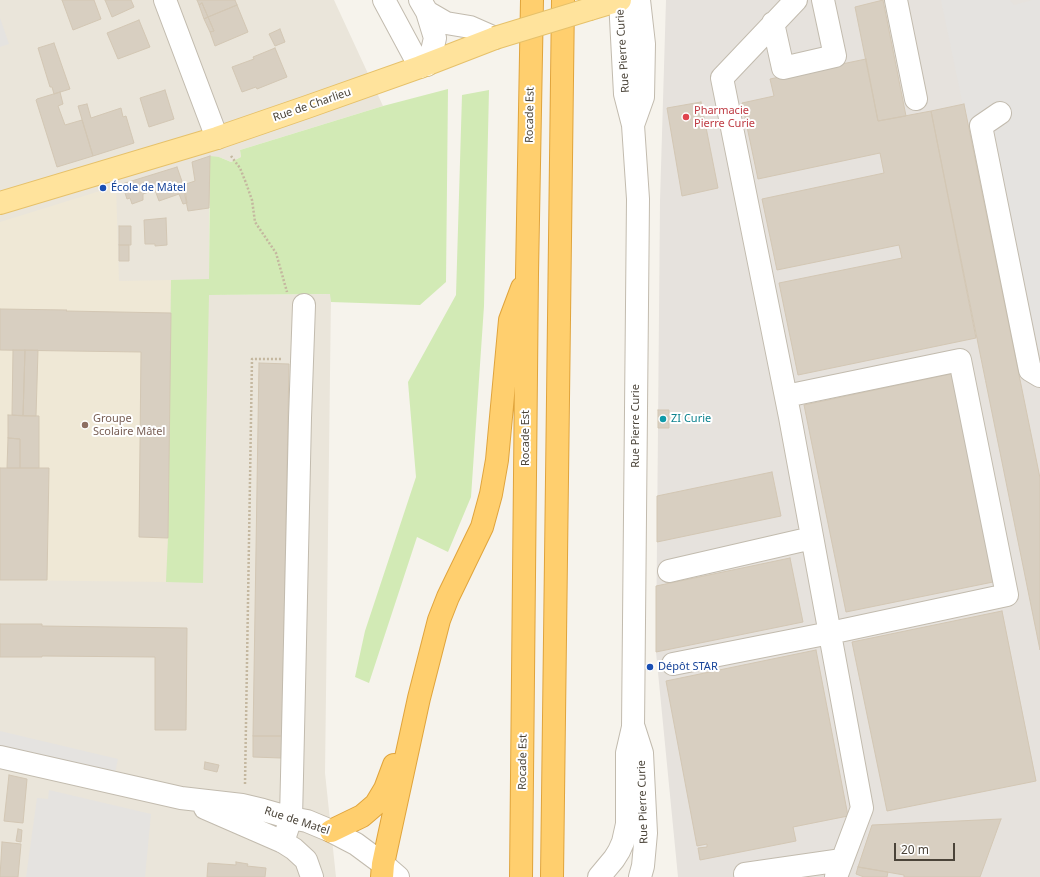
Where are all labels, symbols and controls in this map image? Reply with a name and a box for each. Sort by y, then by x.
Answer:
street label: Rue Pierre Curie [613,9,633,93]
street label: Rue de Charlieu [271,85,353,125]
street label: Rocade Est [523,87,537,143]
place label: Pharmacie Pierre Curie [694,104,755,130]
marker: Pharmacie Pierre Curie [681,112,691,122]
place label: École de Mâtel [111,181,186,195]
marker: École de Mâtel [98,183,108,193]
street label: Rue Pierre Curie [629,384,643,468]
street label: Rocade Est [519,410,533,466]
place label: Groupe Scolaire Mâtel [93,412,165,438]
place label: ZI Curie [671,412,711,426]
marker: ZI Curie [658,414,668,424]
marker: Groupe Scolaire Mâtel [80,420,90,430]
place label: Dépôt STAR [658,660,718,674]
marker: Dépôt STAR [645,662,655,672]
street label: Rocade Est [516,734,530,790]
street label: Rue Pierre Curie [635,760,651,844]
street label: Rue de Matel [263,804,331,838]
scale bar [896,835,957,861]
text: 20 m [901,841,929,858]

